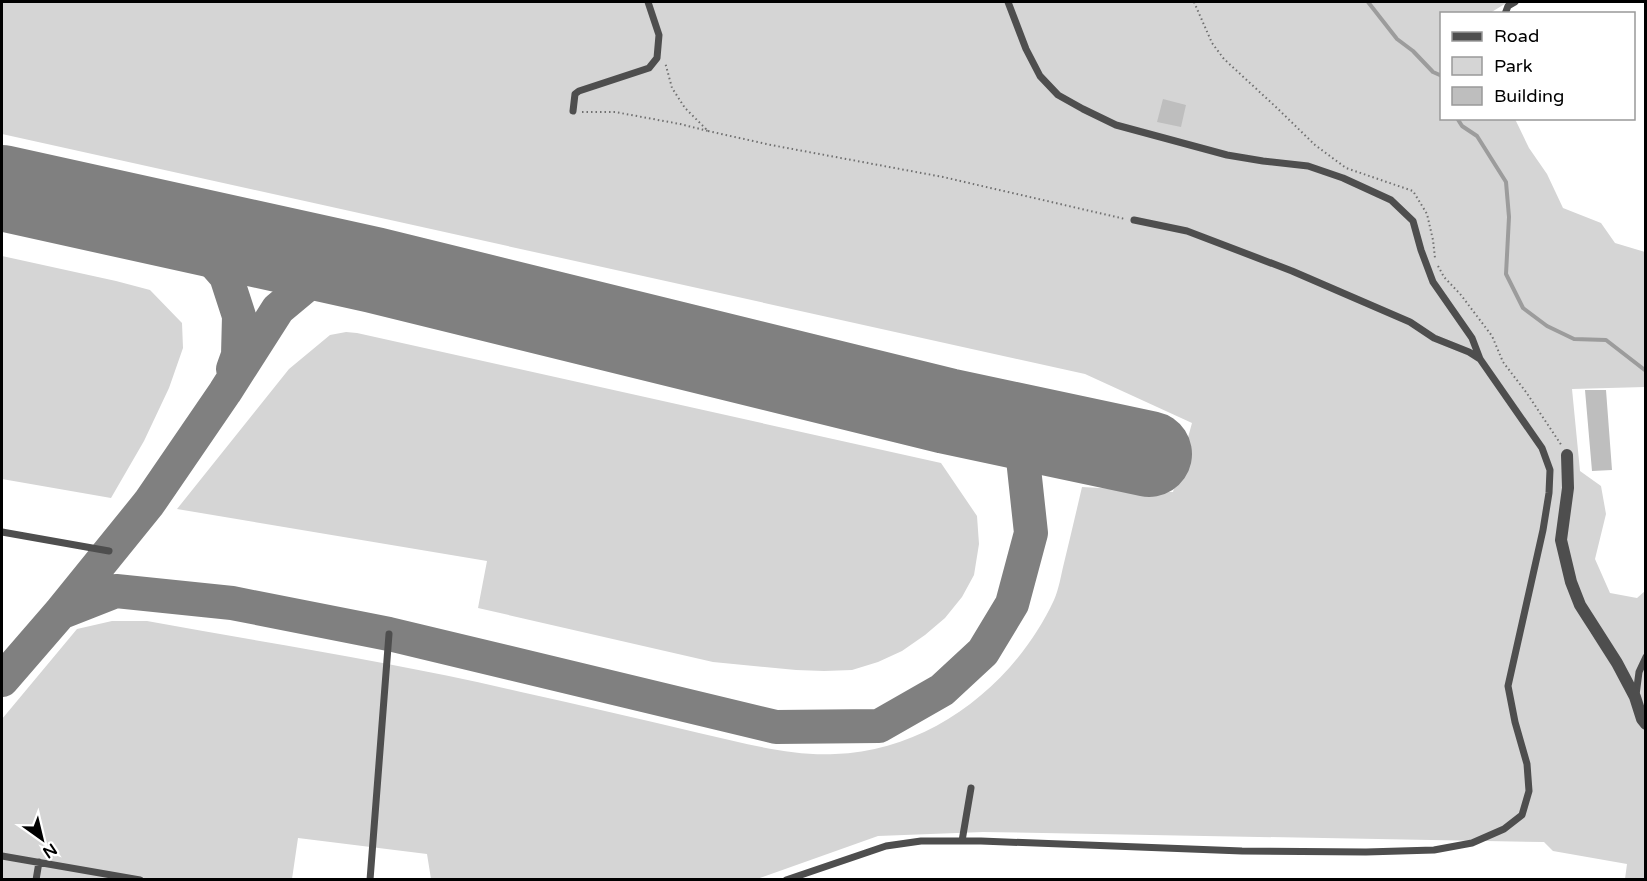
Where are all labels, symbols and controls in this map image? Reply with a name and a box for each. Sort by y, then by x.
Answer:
legend [1440,12,1635,120]
text: Road [1494,25,1539,47]
text: Park [1494,55,1533,77]
text: Building [1494,85,1564,107]
north arrow [12,809,72,869]
text: N [39,839,61,862]

